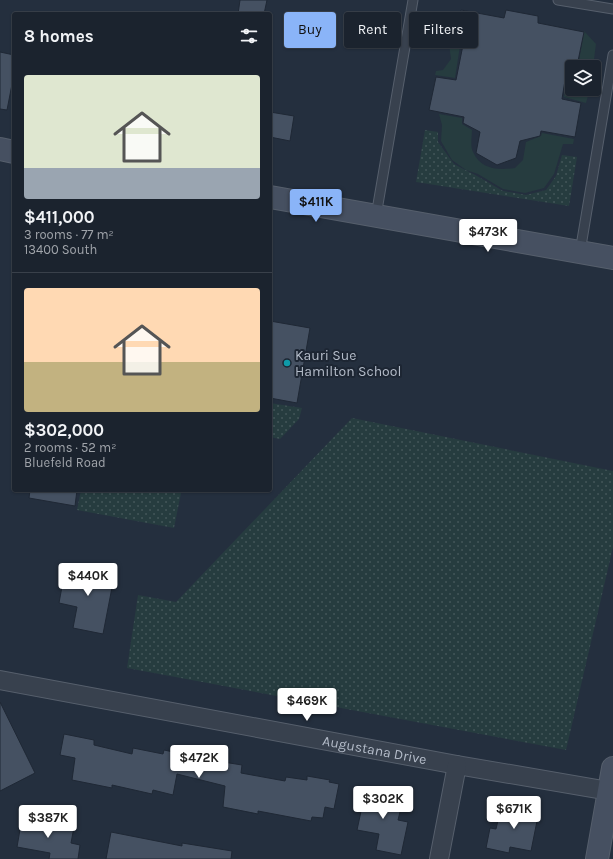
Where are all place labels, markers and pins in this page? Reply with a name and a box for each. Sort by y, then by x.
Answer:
pin: $411K [288,189,344,223]
pin: $473K [460,219,516,253]
place label: Kauri Sue Hamilton School [295,347,401,380]
marker: Kauri Sue Hamilton School [282,358,292,368]
pin: $440K [60,563,116,597]
pin: $469K [279,688,335,722]
pin: $472K [171,745,227,779]
pin: $302K [355,786,411,820]
pin: $671K [486,796,542,830]
pin: $387K [20,805,76,839]

